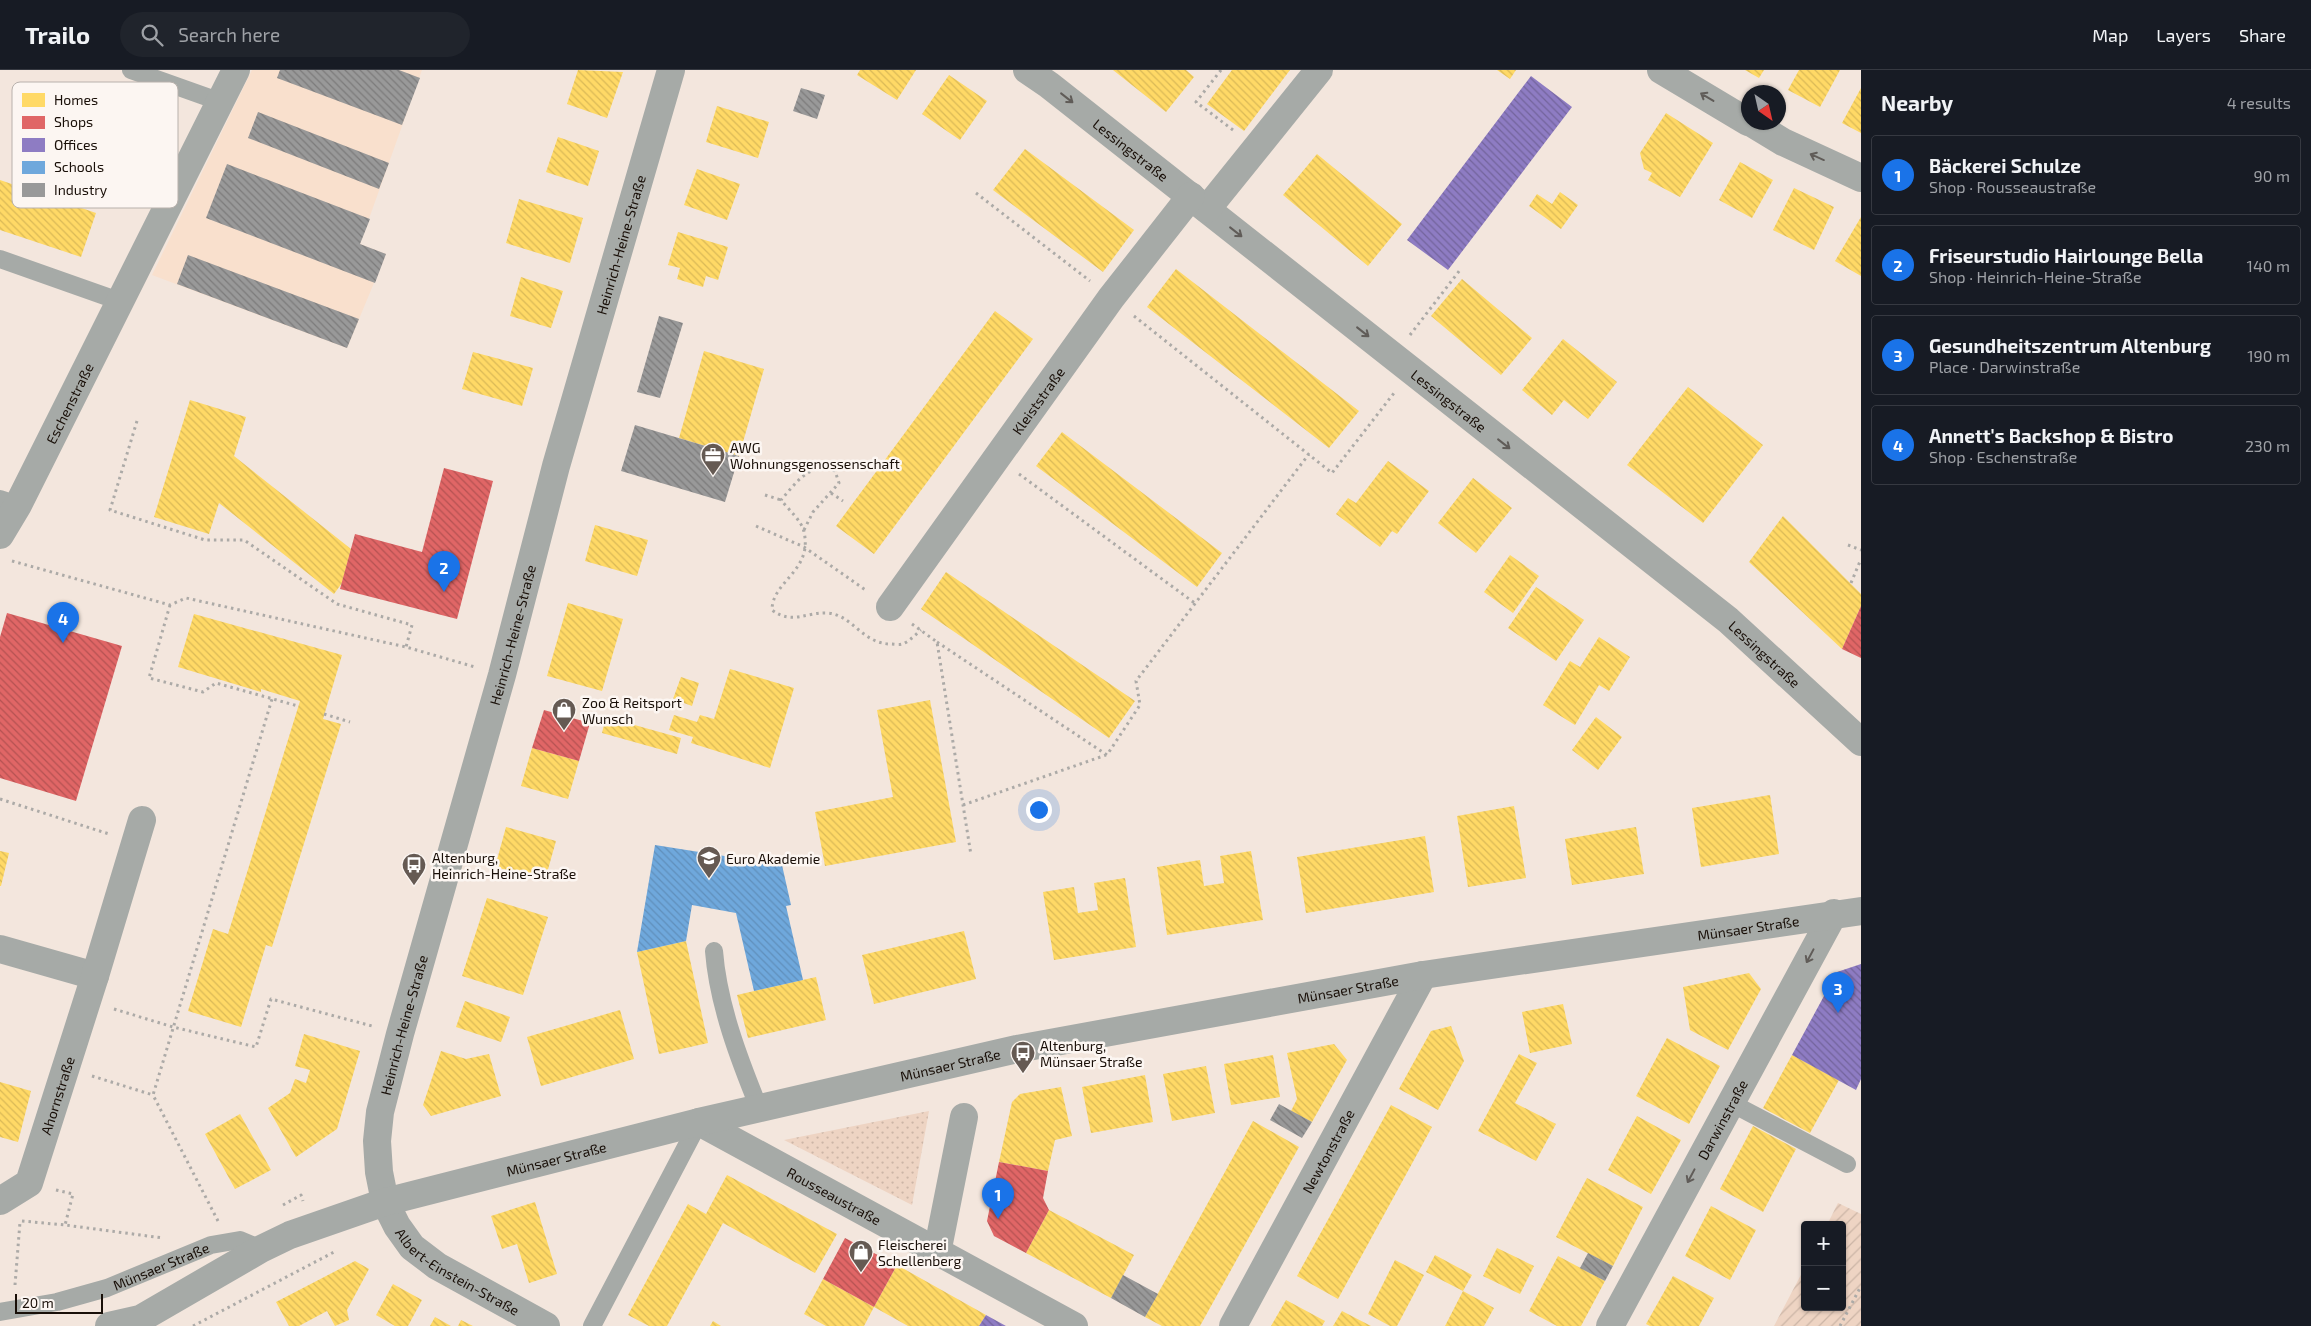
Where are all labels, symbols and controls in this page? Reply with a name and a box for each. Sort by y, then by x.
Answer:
search box [120,12,470,57]
text: Trailo [25,20,90,49]
icon: search [138,21,166,49]
text: Search here [178,23,280,46]
text: Map [2092,24,2128,46]
text: Layers [2156,24,2211,46]
text: Share [2239,24,2286,46]
legend [12,82,178,208]
north arrow [1741,85,1786,130]
text: Nearby [1881,90,1953,115]
text: Homes [54,91,98,108]
one-way arrow [1700,91,1714,101]
one-way arrow [1060,93,1073,104]
text: 4 results [2227,93,2291,112]
text: Shops [54,113,93,130]
street label: Lessingstraße [1090,115,1172,184]
text: Offices [54,136,98,153]
one-way arrow [1810,152,1825,162]
text: Bäckerei Schulze [1929,154,2081,177]
text: Schools [54,158,104,175]
text: 1 [1895,166,1901,185]
text: 90 m [2254,166,2290,185]
street label: Heinrich-Heine-Straße [592,173,649,316]
text: Shop · Rousseaustraße [1929,177,2096,196]
text: Industry [54,181,108,198]
one-way arrow [1229,226,1242,237]
text: Friseurstudio Hairlounge Bella [1929,244,2203,267]
text: 2 [1893,256,1903,275]
text: 140 m [2247,256,2290,275]
text: Shop · Heinrich-Heine-Straße [1929,267,2141,286]
one-way arrow [1356,327,1369,338]
text: Gesundheitszentrum Altenburg [1929,334,2211,357]
text: 3 [1893,346,1903,365]
text: 190 m [2247,346,2290,365]
text: Place · Darwinstraße [1929,357,2080,376]
street label: Eschenstraße [42,360,96,446]
street label: Kleiststraße [1008,363,1068,437]
street label: Lessingstraße [1408,365,1490,435]
text: Annett's Backshop & Bistro [1929,424,2173,447]
text: 4 [1893,436,1903,455]
text: 230 m [2245,436,2290,455]
one-way arrow [1498,438,1511,449]
place label: AWG Wohnungsgenossenschaft [730,439,900,472]
office icon: AWG Wohnungsgenossenschaft [700,442,726,476]
text: Shop · Eschenstraße [1929,447,2077,466]
pin: 2 [428,551,460,592]
street label: Heinrich-Heine-Straße [485,563,539,707]
pin: 4 [47,602,79,643]
street label: Lessingstraße [1725,617,1804,691]
place label: Zoo & Reitsport Wunsch [582,694,682,727]
shop icon: Zoo & Reitsport Wunsch [551,697,577,731]
your location [1026,797,1052,823]
school or university icon: Euro Akademie [696,845,722,879]
place label: Altenburg, Heinrich-Heine-Straße [432,849,576,882]
place label: Euro Akademie [726,850,820,867]
bus stop icon: Altenburg, Heinrich-Heine-Straße [401,852,427,886]
street label: Münsaer Straße [1696,912,1800,943]
one-way arrow [1805,949,1815,963]
street label: Heinrich-Heine-Straße [376,953,431,1097]
street label: Münsaer Straße [1296,971,1400,1006]
pin: 3 [1822,972,1854,1013]
place label: Altenburg, Münsaer Straße [1040,1037,1143,1070]
bus stop icon: Altenburg, Münsaer Straße [1010,1040,1036,1074]
street label: Münsaer Straße [898,1045,1002,1084]
street label: Ahornstraße [36,1054,77,1137]
street label: Darwinstraße [1693,1076,1751,1162]
street label: Newtonstraße [1298,1106,1357,1196]
street label: Münsaer Straße [504,1137,608,1179]
street label: Rousseaustraße [784,1163,884,1228]
one-way arrow [1686,1168,1695,1183]
pin: 1 [982,1178,1014,1219]
map controls [1801,1221,1846,1311]
button: + [1801,1221,1846,1266]
street label: Albert-Einstein-Straße [392,1224,523,1318]
place label: Fleischerei Schellenberg [878,1236,961,1269]
street label: Münsaer Straße [110,1238,211,1293]
shop icon: Fleischerei Schellenberg [848,1239,874,1273]
button: − [1801,1266,1846,1311]
scale bar [15,1291,102,1314]
text: 20 m [22,1294,54,1311]

